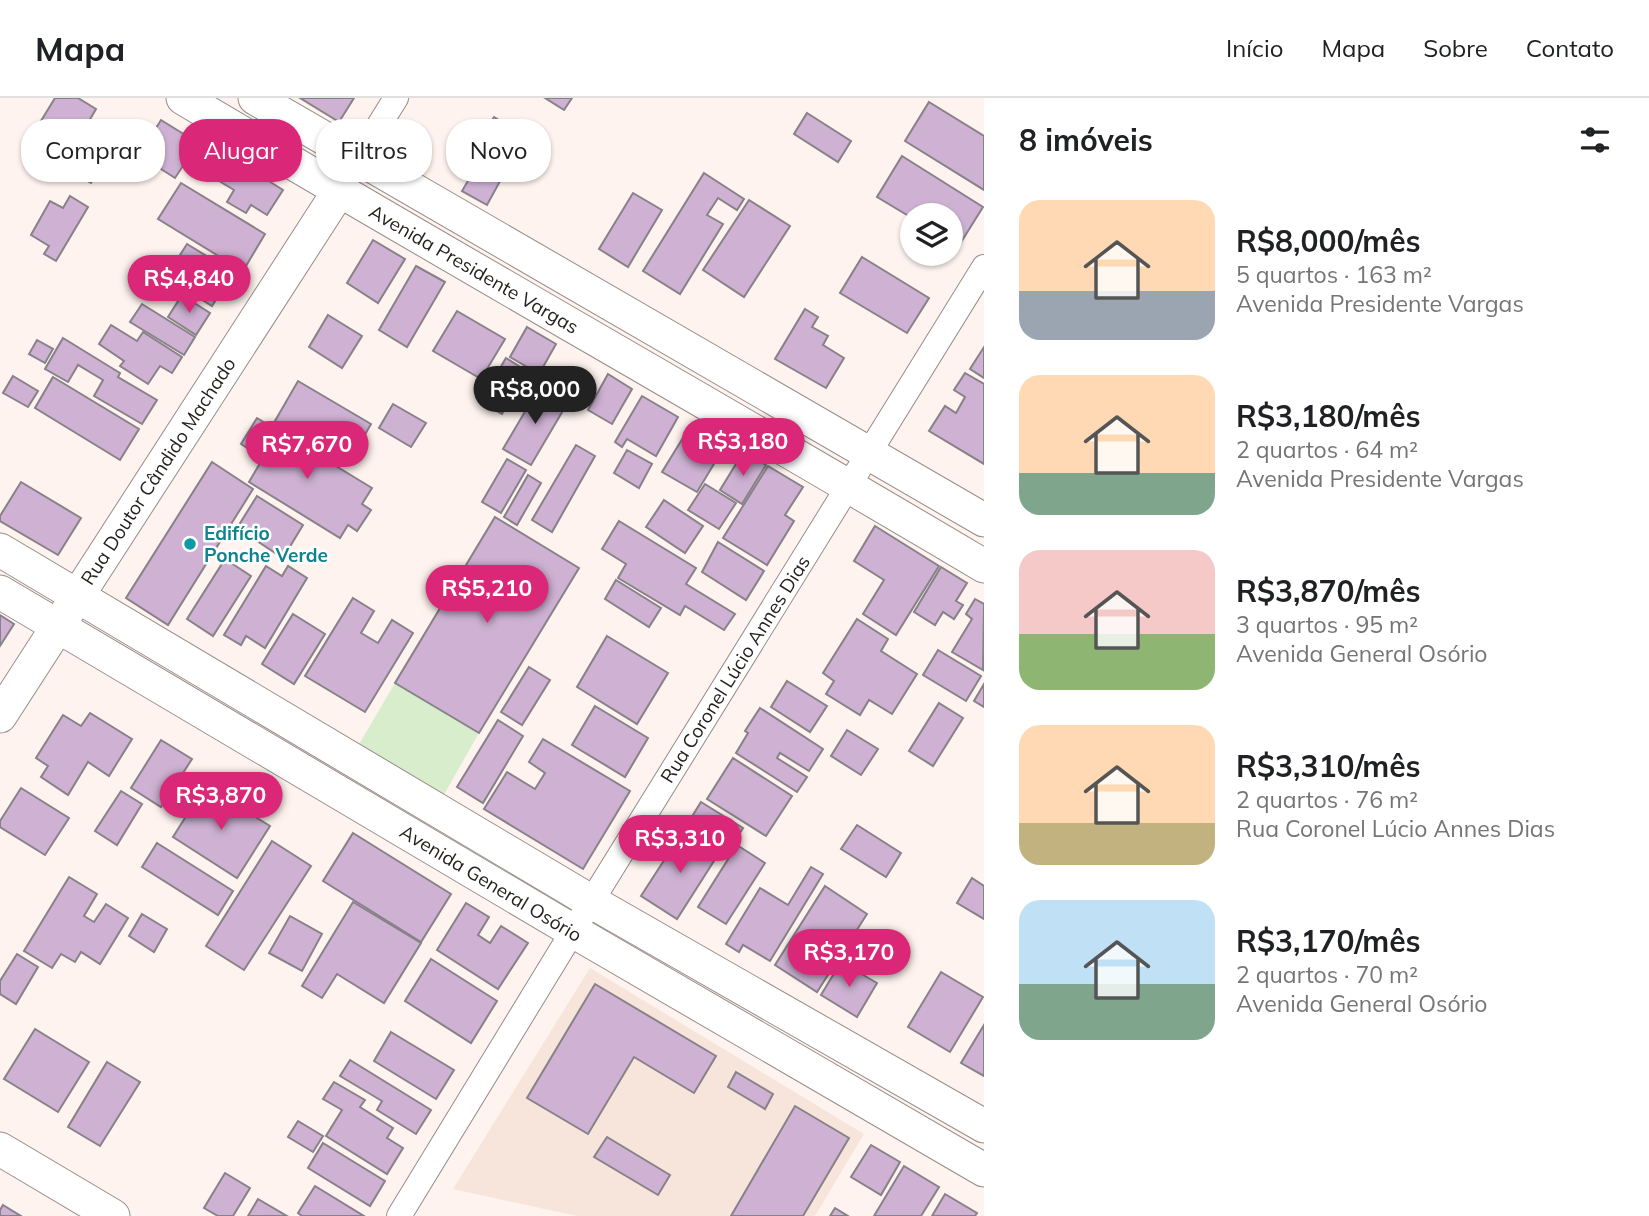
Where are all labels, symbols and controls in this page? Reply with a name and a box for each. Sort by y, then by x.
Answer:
text: Mapa [35,28,125,69]
text: Início [1226,33,1283,63]
text: Mapa [1321,33,1385,63]
text: Sobre [1423,33,1488,63]
text: Contato [1526,33,1614,63]
chip: Comprar [21,119,165,182]
chip: Alugar [179,119,302,182]
chip: Filtros [316,119,432,182]
chip: Novo [446,119,551,182]
text: 8 imóveis [1019,121,1153,159]
icon: filters [1576,121,1614,159]
street label: Avenida Presidente Vargas [365,199,583,339]
map controls [900,203,963,266]
button: layers [900,203,963,266]
text: R$8,000/mês [1236,222,1421,260]
icon: home [1075,228,1159,312]
pin: R$4,840 [124,256,254,315]
text: 5 quartos · 163 m² [1236,260,1432,289]
text: R$4,840 [144,263,234,292]
text: Avenida Presidente Vargas [1236,289,1524,318]
street label: Rua Doutor Cândido Machado [75,353,241,589]
pin: R$8,000 [470,366,600,426]
text: R$8,000 [490,374,580,403]
text: R$3,180/mês [1236,397,1421,435]
icon: home [1075,403,1159,487]
pin: R$3,180 [678,418,808,478]
pin: R$7,670 [242,422,372,481]
text: R$3,180 [698,426,788,455]
text: R$7,670 [262,429,352,458]
text: 2 quartos · 64 m² [1236,435,1418,464]
text: Avenida Presidente Vargas [1236,464,1524,493]
place label: Edifício Ponche Verde [204,521,328,567]
marker: Edifício Ponche Verde [182,536,198,552]
street label: Rua Coronel Lúcio Annes Dias [655,551,815,787]
pin: R$5,210 [422,566,552,625]
text: R$3,870/mês [1236,572,1421,610]
text: R$5,210 [442,573,532,602]
icon: home [1075,578,1159,662]
text: 3 quartos · 95 m² [1236,610,1418,639]
text: Avenida General Osório [1236,639,1488,668]
text: R$3,310/mês [1236,747,1421,785]
icon: home [1075,753,1159,837]
pin: R$3,870 [156,772,286,832]
text: R$3,870 [176,780,266,809]
text: 2 quartos · 76 m² [1236,785,1418,814]
text: Rua Coronel Lúcio Annes Dias [1236,814,1555,843]
pin: R$3,310 [615,816,745,875]
street label: Avenida General Osório [396,819,586,947]
text: R$3,310 [635,823,725,852]
text: R$3,170/mês [1236,922,1421,960]
icon: home [1075,928,1159,1012]
pin: R$3,170 [784,930,914,989]
text: R$3,170 [804,937,894,966]
text: 2 quartos · 70 m² [1236,960,1418,989]
text: Avenida General Osório [1236,989,1488,1018]

